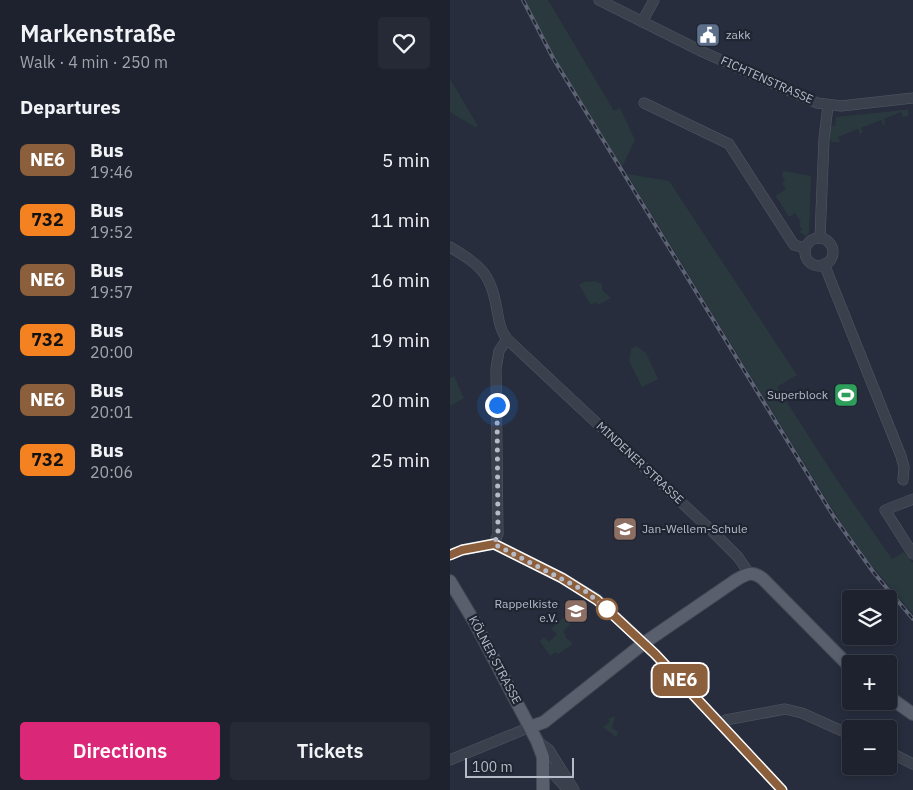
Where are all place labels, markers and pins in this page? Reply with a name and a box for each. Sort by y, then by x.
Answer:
public building icon: zakk [695,22,721,48]
place label: zakk [726,27,751,42]
sports icon: Superblock [833,382,859,408]
place label: Superblock [767,387,829,402]
school or university icon: Jan-Wellem-Schule [612,516,638,542]
place label: Jan-Wellem-Schule [642,521,748,536]
place label: Rappelkiste e.V. [494,596,558,625]
school or university icon: Rappelkiste e.V. [563,598,589,624]
unlabelled marker [596,598,618,620]

